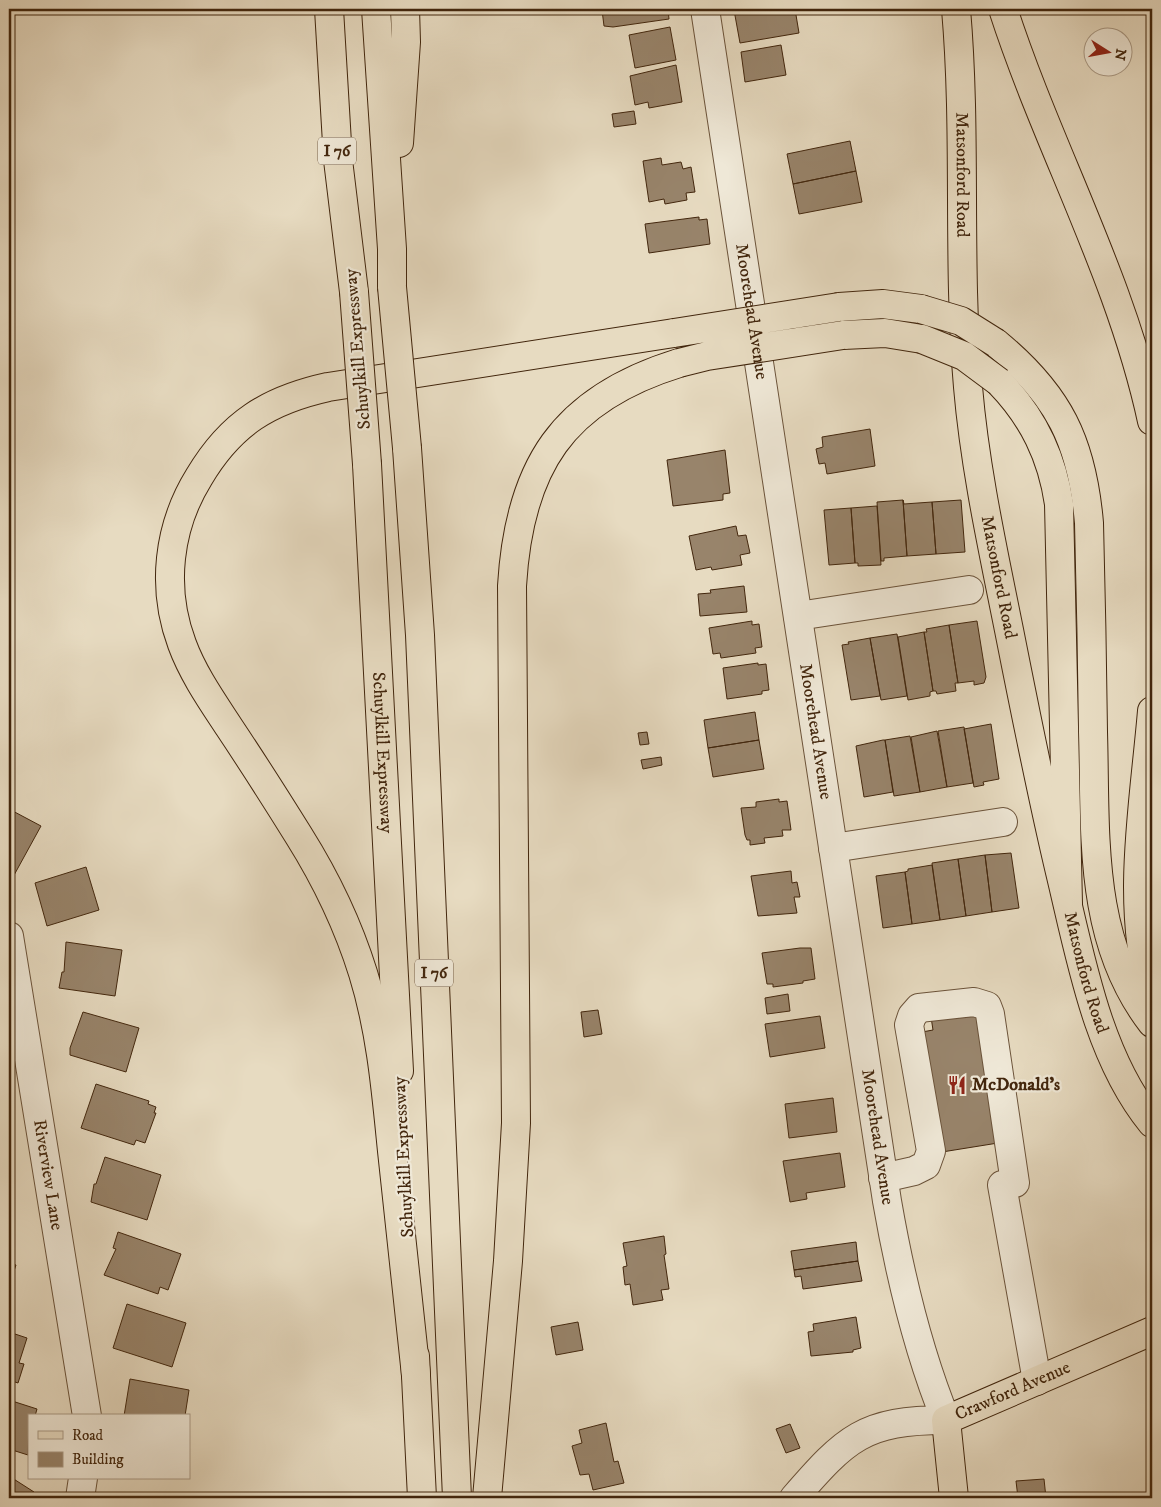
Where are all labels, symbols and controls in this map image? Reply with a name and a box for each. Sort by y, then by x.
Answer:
north arrow [1084,28,1134,78]
text: N [1110,47,1130,62]
street label: Matsonford Road [950,112,973,238]
road number: I 76 [318,138,356,164]
street label: Moorehead Avenue [730,242,772,381]
street label: Schuylkill Expressway [340,267,376,430]
street label: Matsonford Road [976,514,1021,641]
street label: Moorehead Avenue [794,662,837,801]
street label: Schuylkill Expressway [367,671,397,834]
street label: Matsonford Road [1059,910,1113,1036]
road number: I 76 [415,960,453,986]
street label: Moorehead Avenue [856,1067,898,1207]
restaurant icon: McDonald's [946,1074,968,1096]
place label: McDonald's [972,1074,1060,1096]
street label: Schuylkill Expressway [389,1075,419,1238]
street label: Riverview Lane [28,1118,68,1232]
street label: Crawford Avenue [952,1357,1074,1426]
legend [28,1414,190,1480]
text: Road [72,1426,104,1445]
text: Building [72,1450,124,1469]

